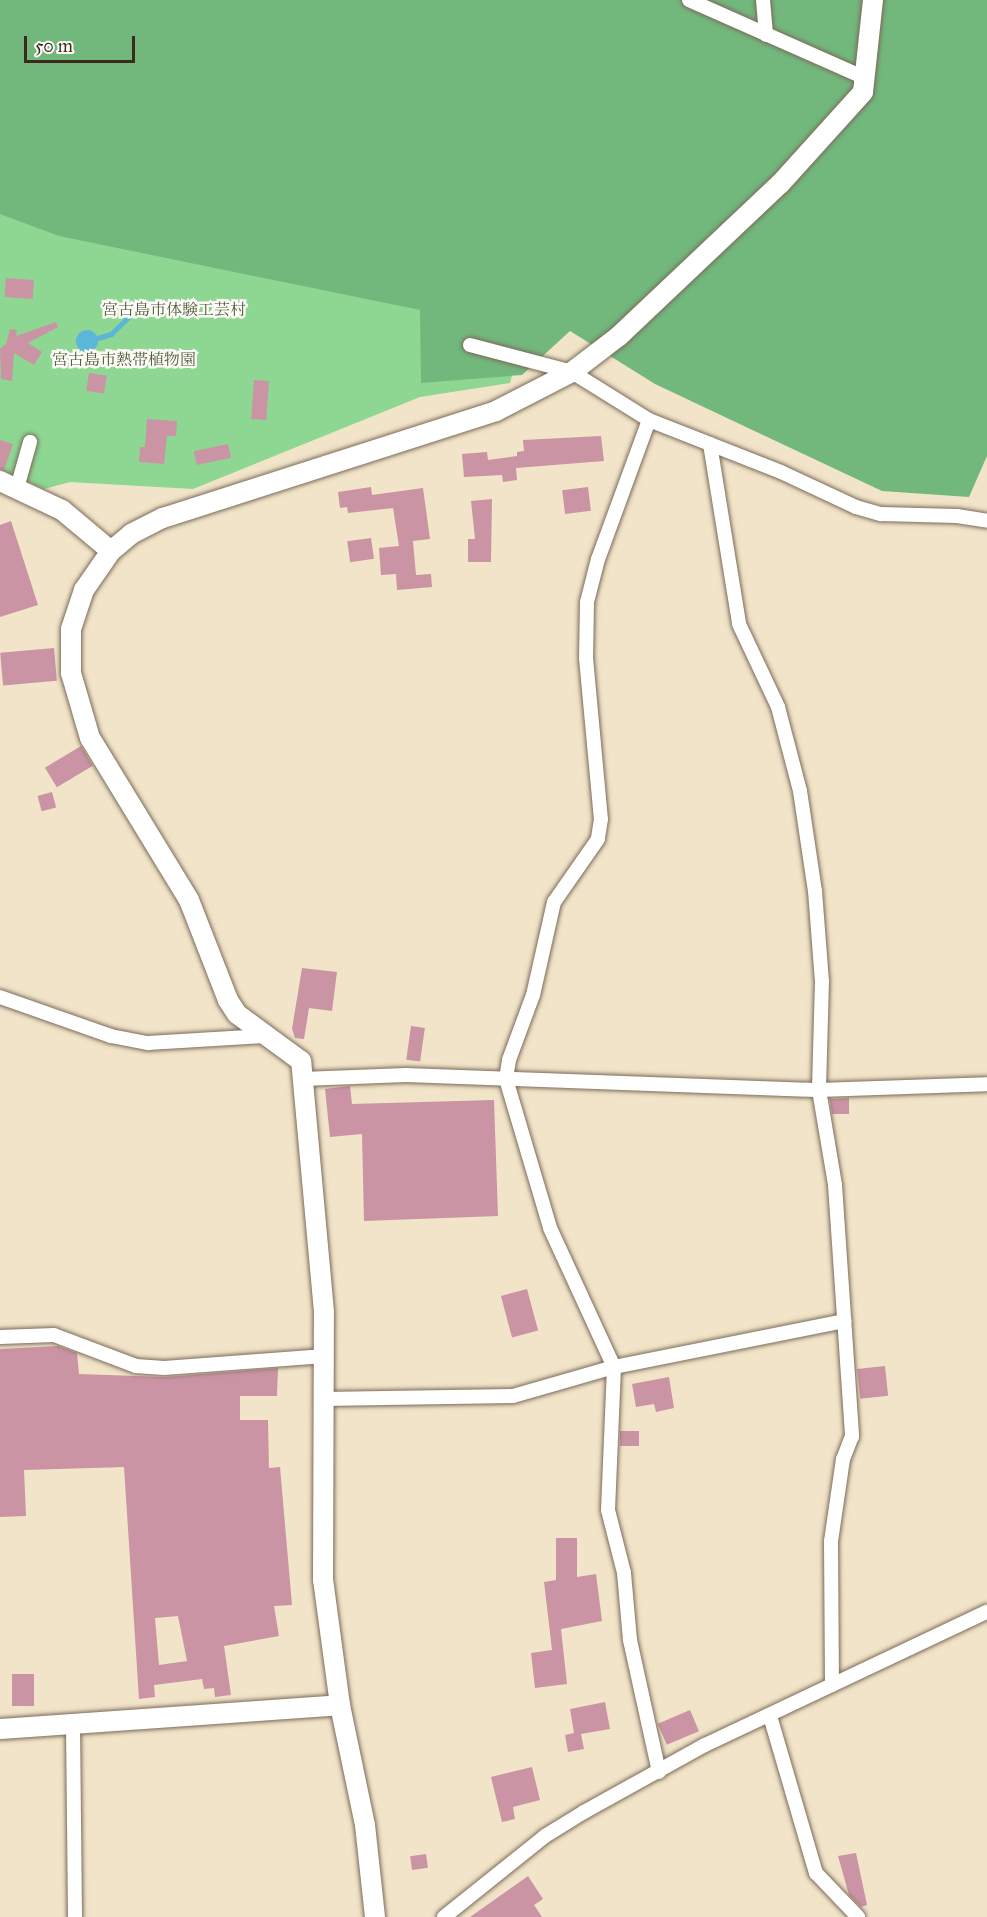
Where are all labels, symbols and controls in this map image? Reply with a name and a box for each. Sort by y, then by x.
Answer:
scale bar [27,24,138,62]
text: 50 m [35,35,73,57]
park label: 宮古島市体験工芸村 [102,300,246,320]
park label: 宮古島市熱帯植物園 [52,350,196,370]

